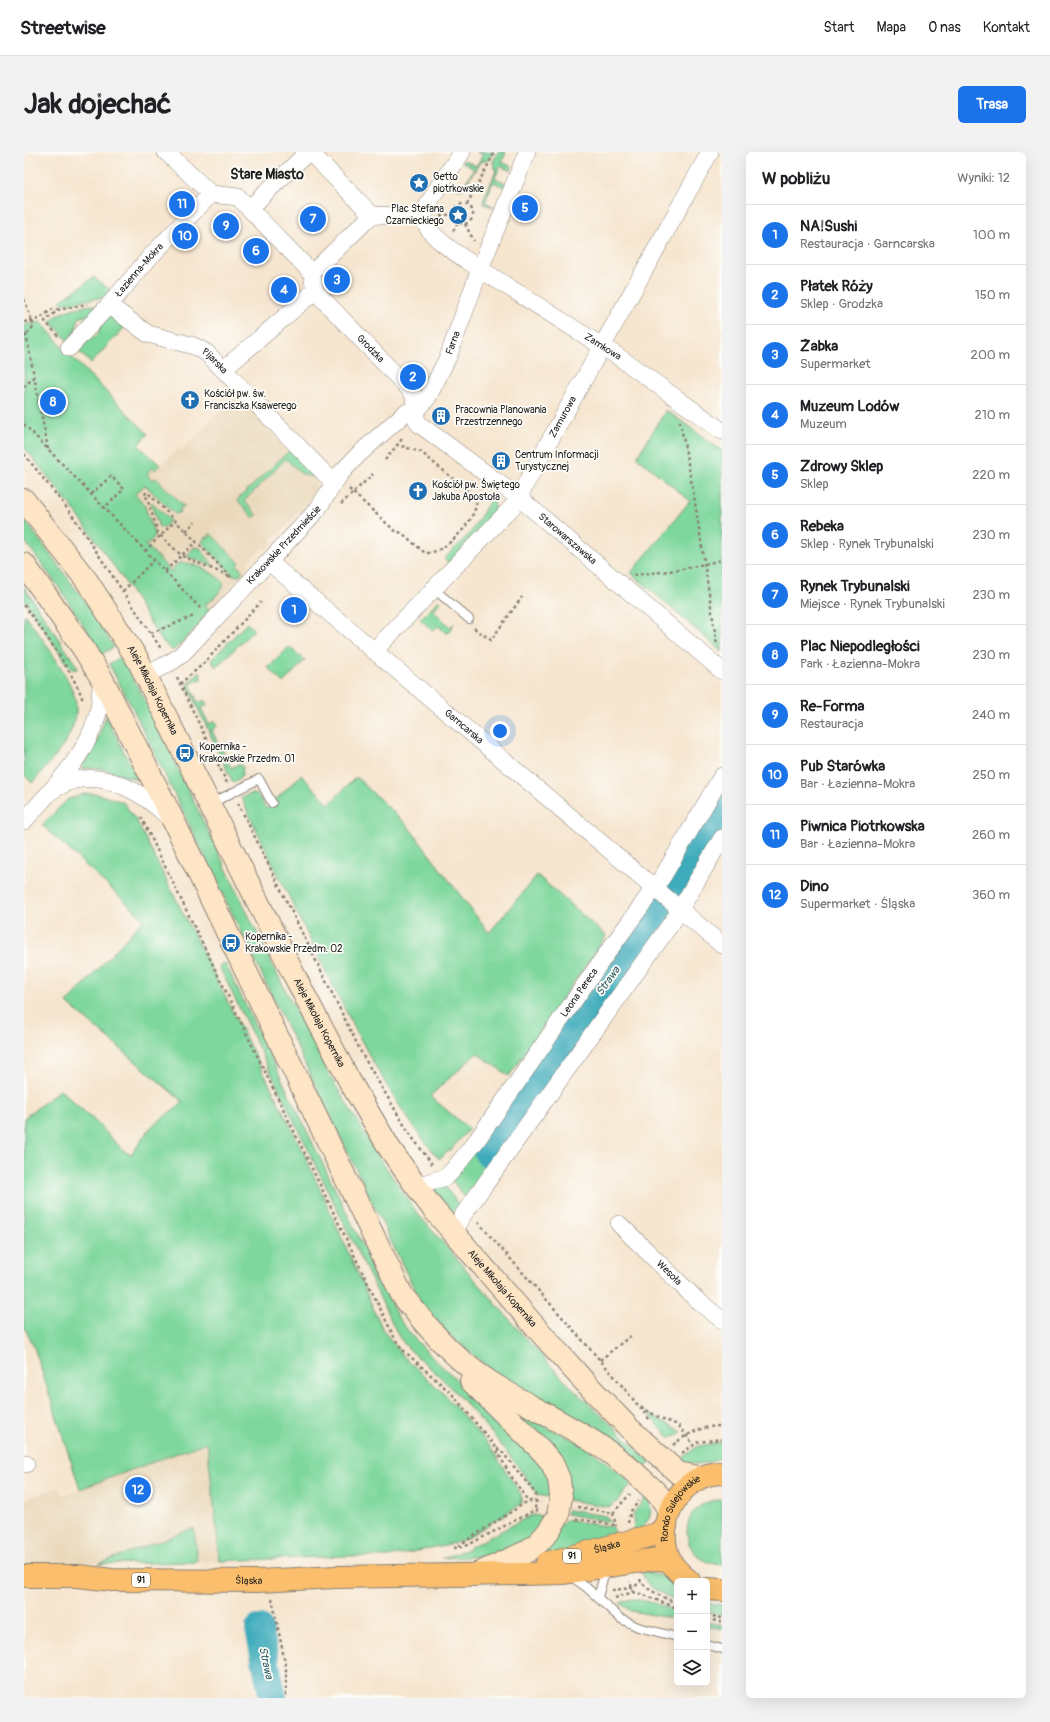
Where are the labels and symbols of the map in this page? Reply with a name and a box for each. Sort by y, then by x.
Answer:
district label: Stare Miasto [230,166,304,183]
place label: Getto piotrkowskie [433,171,484,195]
place icon: Getto piotrkowskie [408,172,430,194]
pin: 11 [169,189,195,219]
pin: 5 [512,193,538,223]
place label: Plac Stefana Czarnieckiego [386,203,445,227]
pin: 7 [300,204,326,234]
place icon: Plac Stefana Czarnieckiego [447,204,469,226]
pin: 9 [213,211,239,241]
pin: 10 [172,221,198,251]
pin: 6 [243,236,269,266]
street label: Łazienna-Mokra [112,240,166,300]
pin: 3 [324,265,350,295]
pin: 4 [271,275,297,305]
street label: Farna [443,329,463,356]
street label: Zamkowa [582,331,624,363]
street label: Grodzka [354,332,387,365]
street label: Pijarska [200,346,230,377]
pin: 2 [400,362,426,392]
pin: 8 [40,387,66,417]
place label: Kościół pw. św. Franciszka Ksawerego [204,388,297,412]
church icon: Kościół pw. św. Franciszka Ksawerego [179,389,201,411]
street label: Zamurowa [547,394,579,440]
place label: Pracownia Planowania Przestrzennego [455,404,547,428]
building icon: Pracownia Planowania Przestrzennego [430,405,452,427]
place label: Centrum Informacji Turystycznej [515,449,599,473]
building icon: Centrum Informacji Turystycznej [490,450,512,472]
place label: Kościół pw. Świętego Jakuba Apostoła [432,478,520,503]
church icon: Kościół pw. Świętego Jakuba Apostoła [407,480,429,502]
street label: Krakowskie Przedmieście [244,504,324,587]
street label: Starowarszawska [536,511,599,567]
pin: 1 [281,595,307,625]
street label: Aleje Mikołaja Kopernika [124,643,180,737]
street label: Garncarska [442,707,486,747]
your location [490,721,510,741]
place label: Kopernika - Krakowskie Przedm. 01 [199,741,295,765]
bus stop icon: Kopernika - Krakowskie Przedm. 01 [174,742,196,764]
place label: Kopernika - Krakowskie Przedm. 02 [245,931,343,955]
bus stop icon: Kopernika - Krakowskie Przedm. 02 [220,932,242,954]
water label: Strawa [593,963,623,998]
street label: Leona Pereca [558,966,601,1020]
street label: Aleje Mikołaja Kopernika [291,976,347,1070]
street label: Aleje Mikołaja Kopernika [465,1247,539,1330]
street label: Wesoła [654,1258,684,1288]
street label: Rondo Sulejowskie [659,1473,703,1542]
pin: 12 [125,1475,151,1505]
street label: Śląska [592,1538,622,1556]
road number: 91 [563,1549,581,1563]
road number: 91 [132,1573,150,1587]
street label: Śląska [235,1574,263,1587]
water label: Strawa [256,1646,276,1681]

